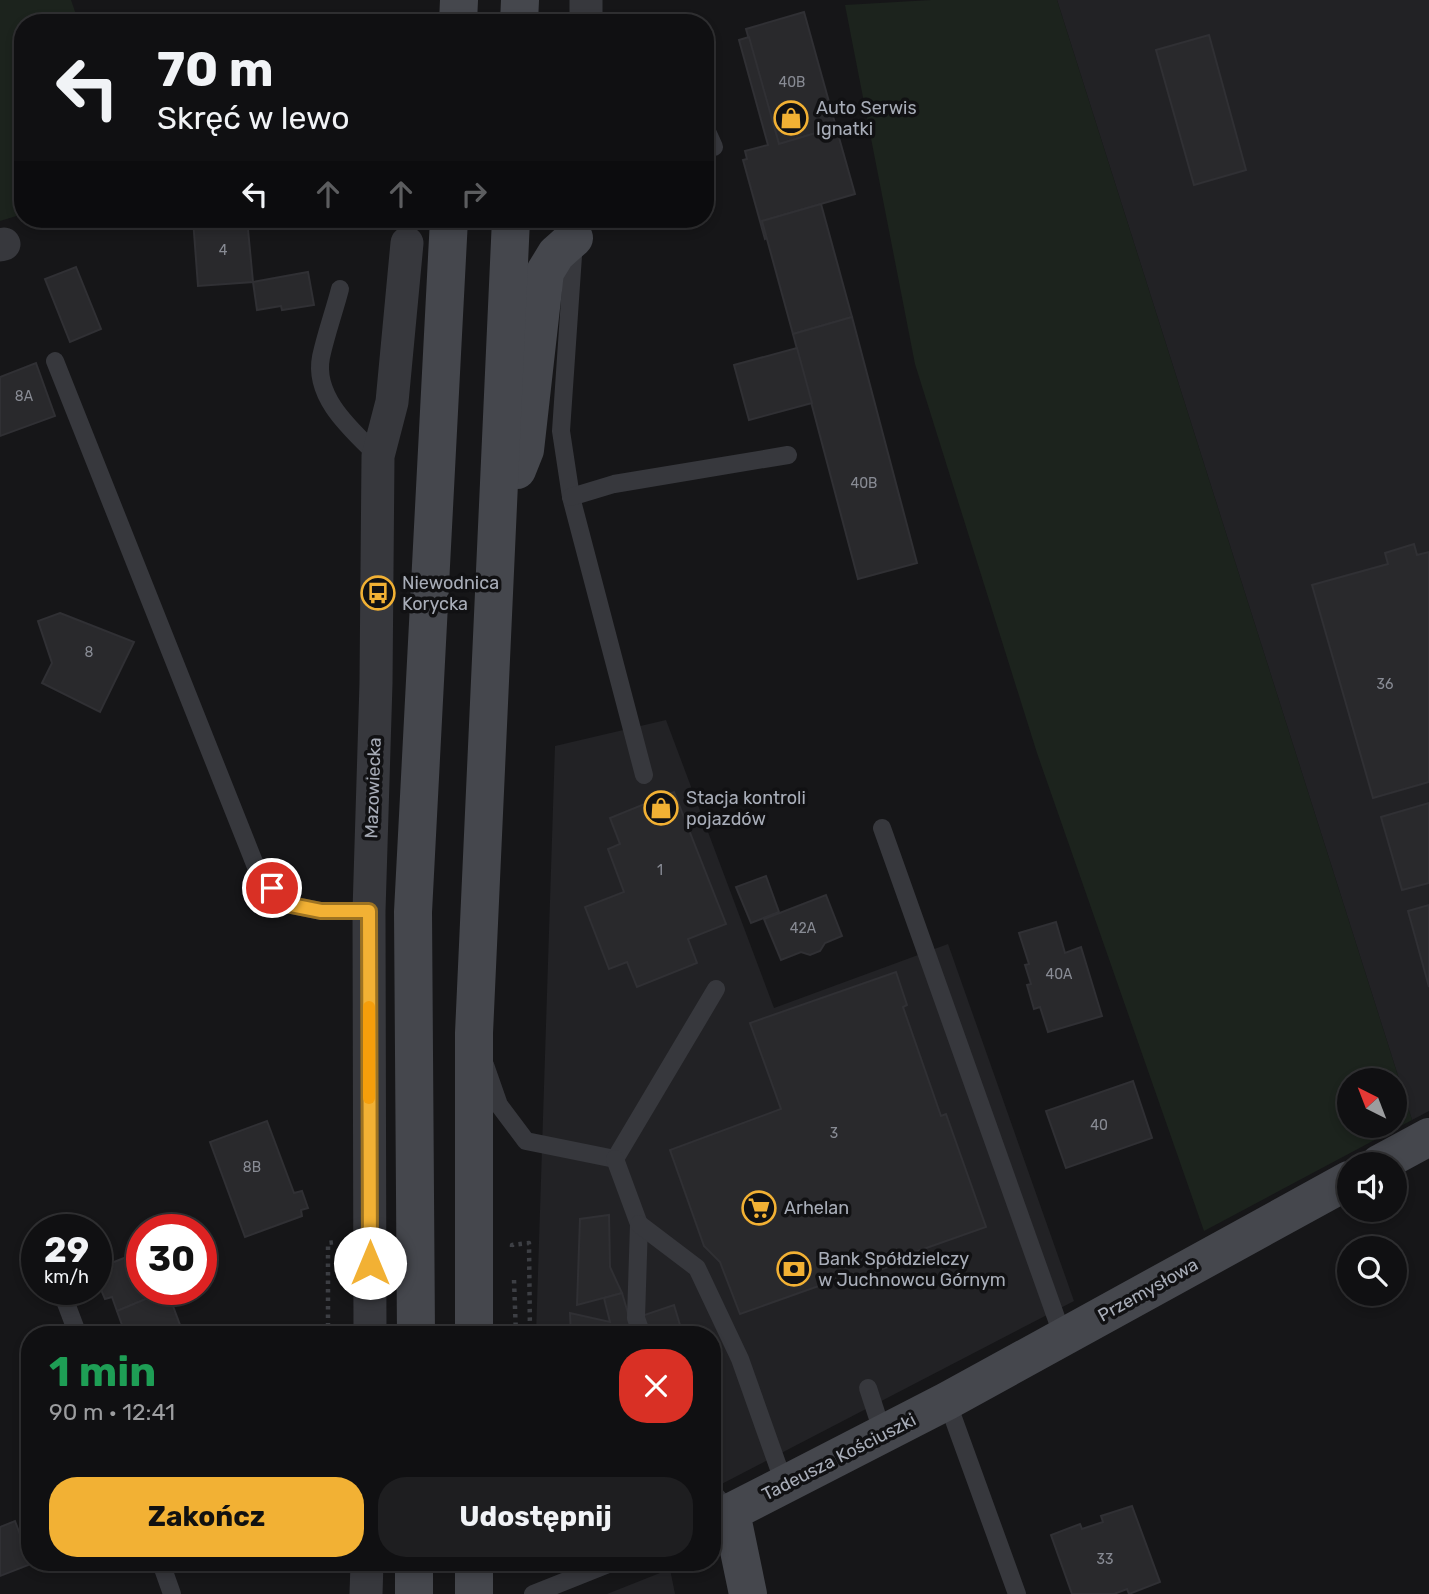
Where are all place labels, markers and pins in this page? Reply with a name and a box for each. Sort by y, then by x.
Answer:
place label: Auto Serwis Ignatki [816,97,917,140]
shop icon: Auto Serwis Ignatki [772,99,810,137]
place label: Niewodnica Korycka [402,572,499,615]
bus stop icon: Niewodnica Korycka [359,574,397,612]
place label: Stacja kontroli pojazdów [686,787,806,830]
shop icon: Stacja kontroli pojazdów [642,789,680,827]
pin [242,858,302,918]
supermarket icon: Arhelan [740,1189,778,1227]
place label: Arhelan [784,1197,849,1219]
place label: Bank Spółdzielczy w Juchnowcu Górnym [818,1248,1006,1291]
bank icon: Bank Spółdzielczy w Juchnowcu Górnym [775,1250,813,1288]

